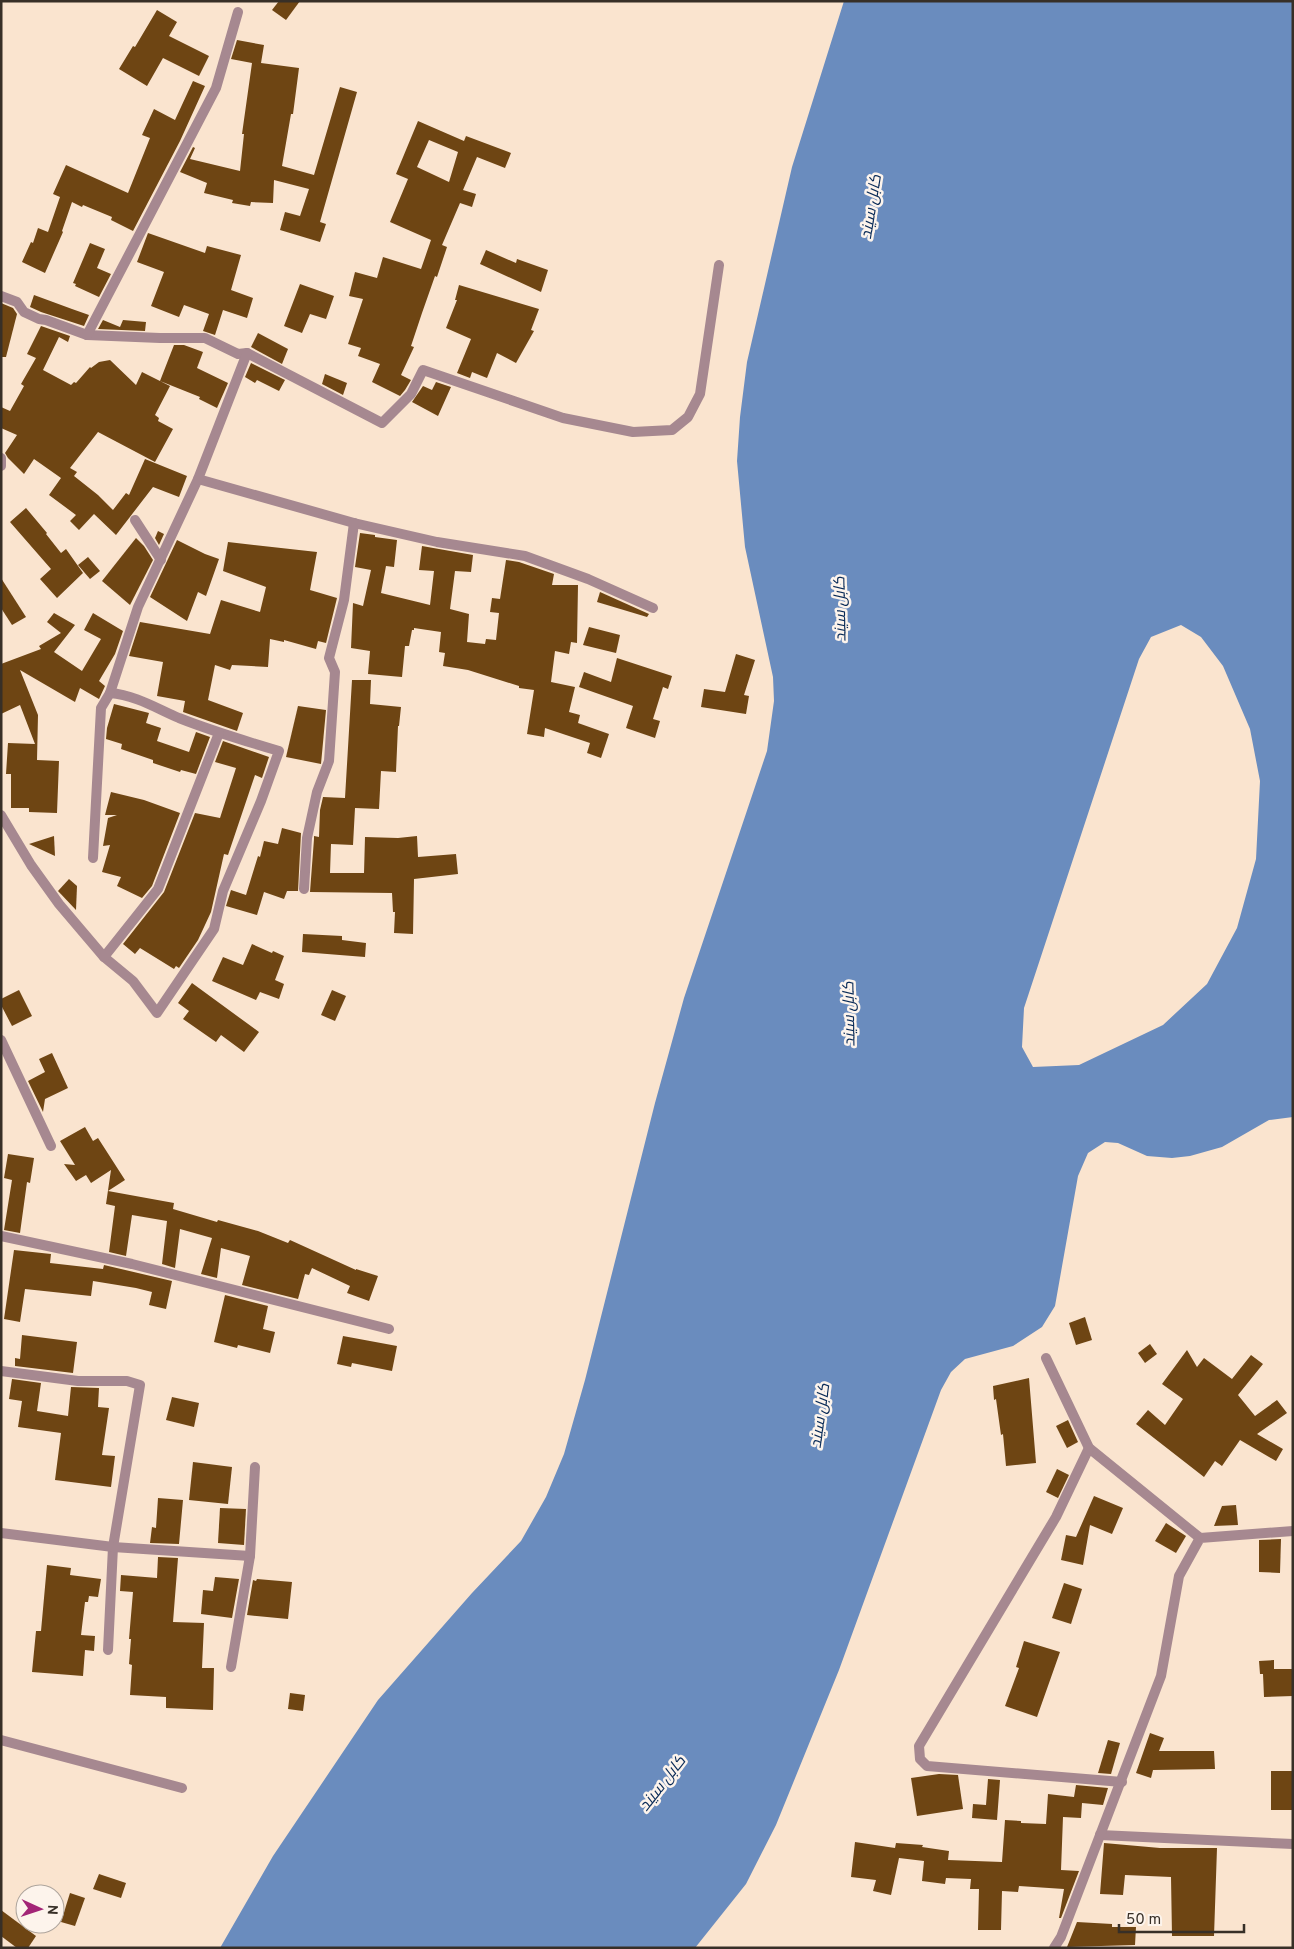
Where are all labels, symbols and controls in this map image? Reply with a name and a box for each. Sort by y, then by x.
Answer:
water label: کابل سيند [857,173,887,241]
water label: کابل سيند [830,576,852,642]
water label: کابل سيند [839,981,861,1047]
water label: کابل سيند [807,1382,835,1450]
water label: کابل سيند [635,1752,691,1816]
north arrow [15,1884,65,1934]
scale bar [1119,1902,1244,1934]
text: N [43,1904,60,1915]
text: 50 m [1126,1911,1161,1930]

